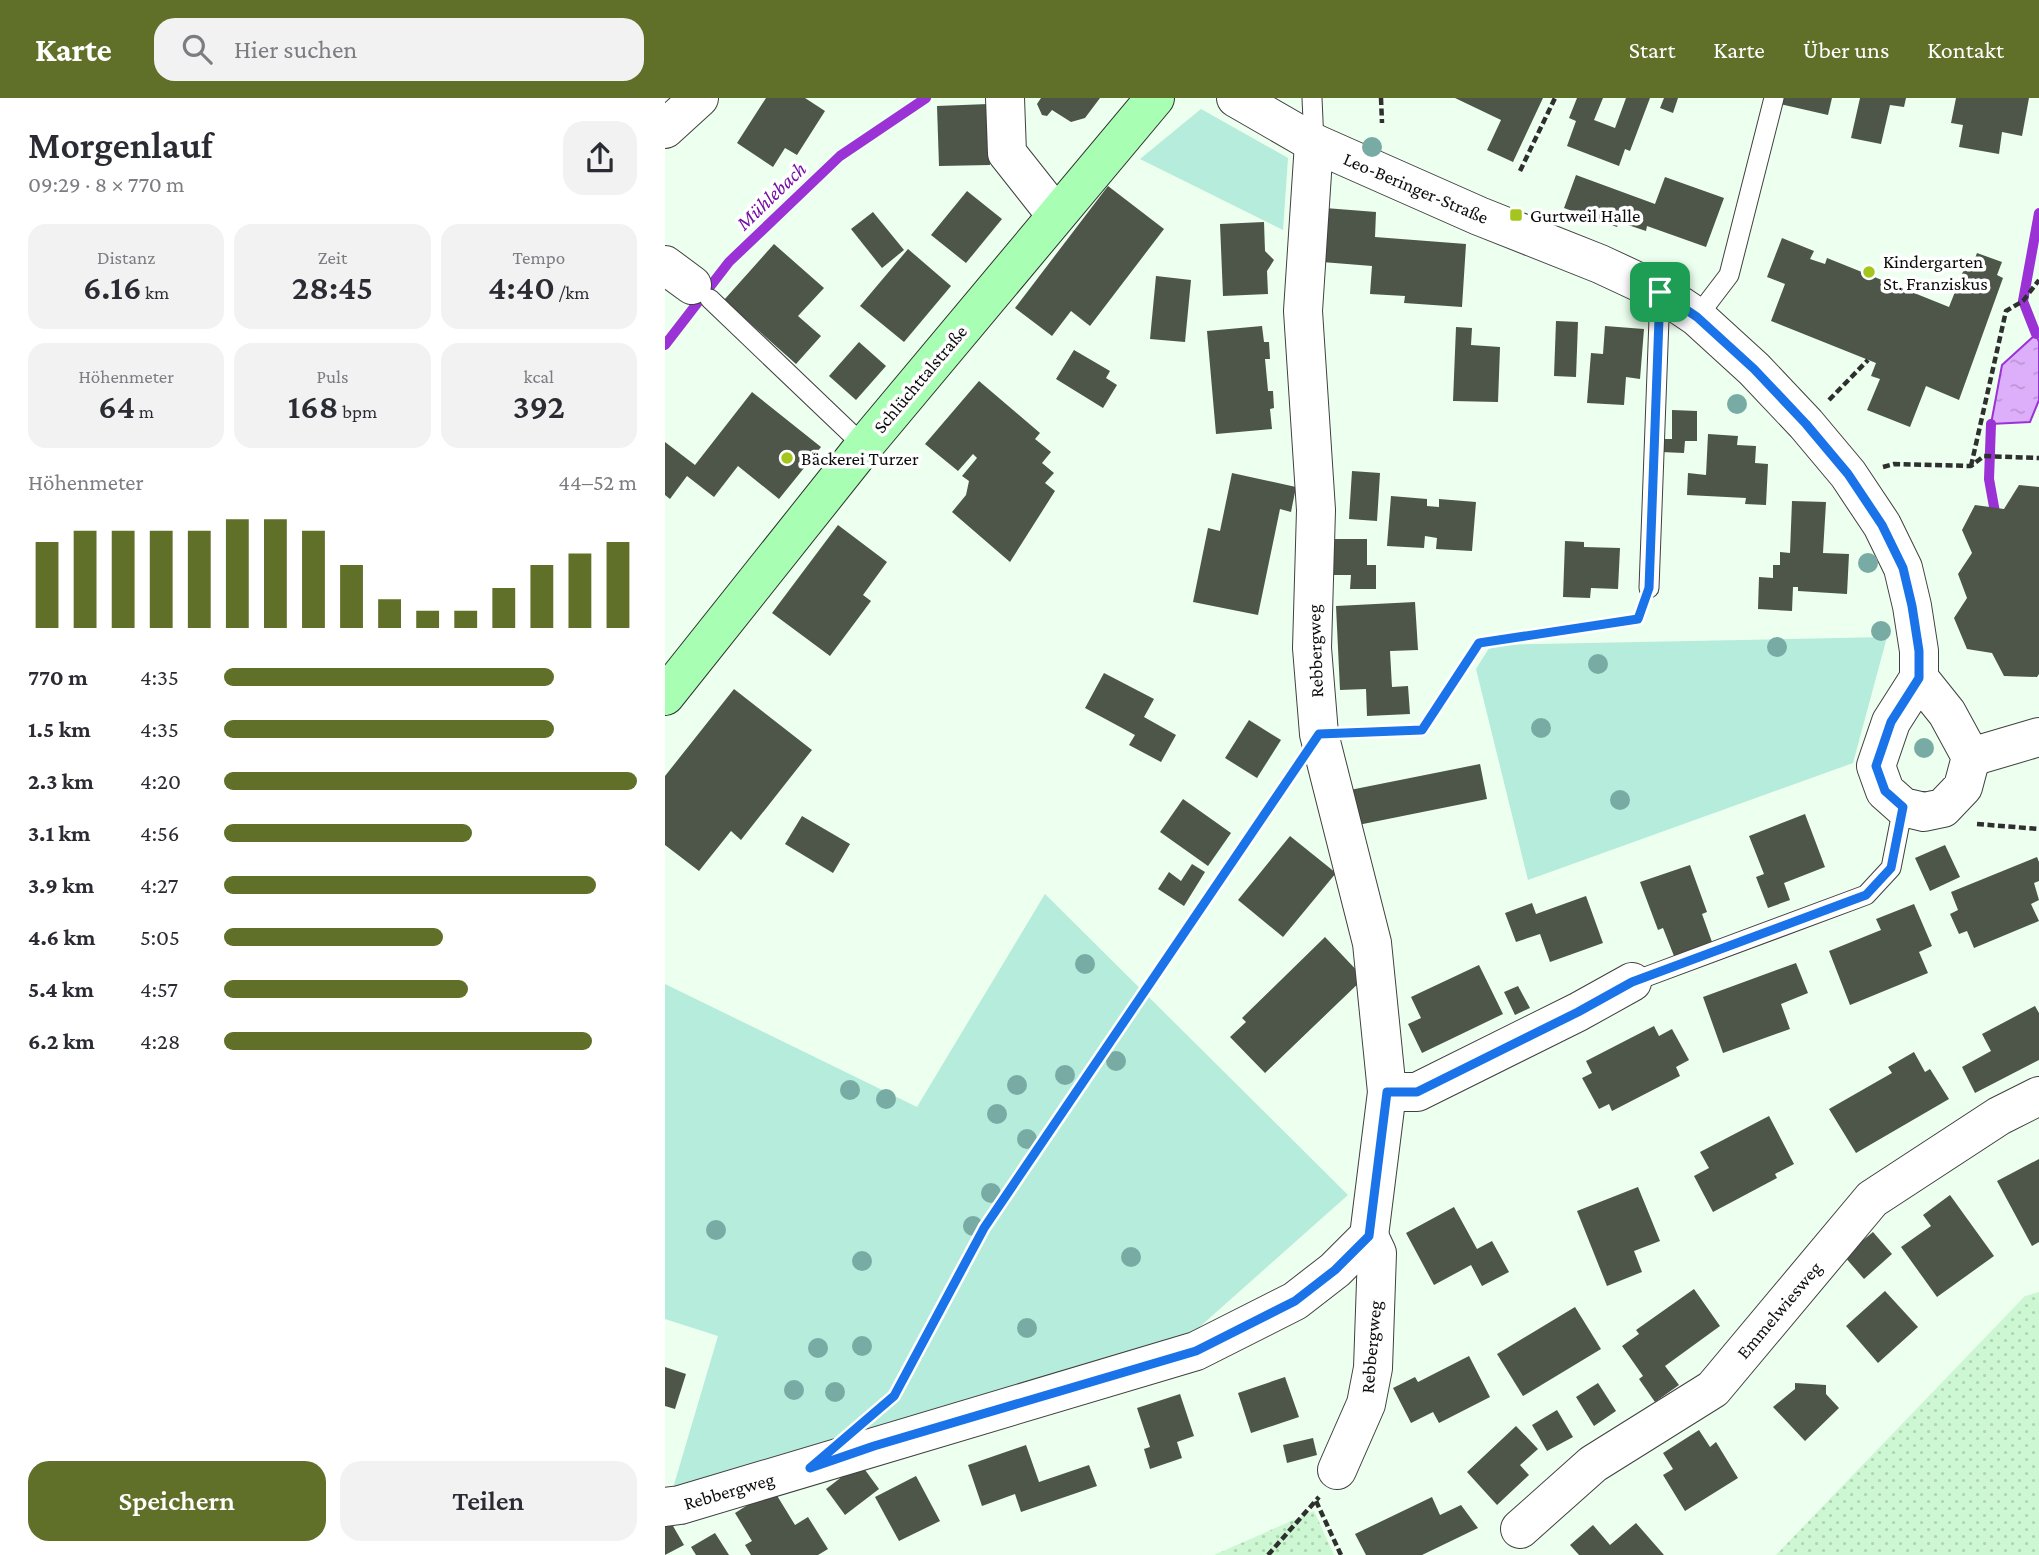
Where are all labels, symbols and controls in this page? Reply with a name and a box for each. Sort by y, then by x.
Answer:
search box [154,18,644,81]
icon: search [178,30,216,68]
text: Karte [35,31,112,68]
text: Hier suchen [234,35,357,64]
text: Start [1629,36,1675,63]
text: Karte [1713,36,1765,63]
text: Über uns [1803,36,1889,63]
text: Kontakt [1927,36,2004,63]
button: share [563,121,637,195]
text: Morgenlauf [28,124,213,166]
street label: Leo-Beringer-Straße [1340,148,1492,228]
water label: Mühlebach [730,157,811,236]
text: 09:29 · 8 × 770 m [28,171,185,197]
place label: Gurtweil Halle [1530,205,1640,226]
marker: Gurtweil Halle [1508,207,1524,223]
text: Distanz [97,247,155,268]
text: Zeit [318,247,347,268]
text: Tempo [513,247,565,268]
place label: Kindergarten St. Franziskus [1883,251,1988,294]
pin [1630,262,1690,322]
marker: Kindergarten St. Franziskus [1861,264,1877,280]
text: 6.16 [83,268,141,307]
text: 28:45 [292,268,373,307]
text: 4:40 [488,268,555,307]
icon: arrive [1641,273,1679,311]
text: km [141,282,169,303]
text: /km [555,282,590,303]
street label: Schlüchttalstraße [869,321,971,437]
text: Höhenmeter [78,366,174,387]
text: Puls [316,366,349,387]
text: kcal [524,366,554,387]
text: 64 [98,387,135,426]
text: 168 [288,387,339,426]
text: 392 [513,387,565,426]
text: m [135,401,154,422]
text: bpm [339,401,377,422]
place label: Bäckerei Turzer [801,448,919,469]
marker: Bäckerei Turzer [779,450,795,466]
text: Höhenmeter [28,469,144,495]
text: 44–52 m [558,469,637,495]
street label: Rebbergweg [1303,604,1327,698]
text: 770 m [28,664,88,690]
text: 4:35 [140,664,179,690]
text: 1.5 km [28,716,91,742]
text: 4:35 [140,716,179,742]
text: 2.3 km [28,768,94,794]
text: 4:20 [140,768,181,794]
text: 3.1 km [28,820,91,846]
text: 4:56 [140,820,180,846]
text: 3.9 km [28,872,94,898]
text: 4:27 [140,872,178,898]
text: 4.6 km [28,924,96,950]
text: 5:05 [140,924,180,950]
text: 5.4 km [28,976,94,1002]
text: 4:57 [140,976,178,1002]
text: 6.2 km [28,1028,95,1054]
text: 4:28 [140,1028,180,1054]
street label: Emmelwiesweg [1732,1257,1826,1363]
street label: Rebbergweg [1356,1300,1386,1394]
button: Speichern [28,1461,326,1541]
button: Teilen [340,1461,637,1541]
street label: Rebbergweg [681,1468,777,1514]

